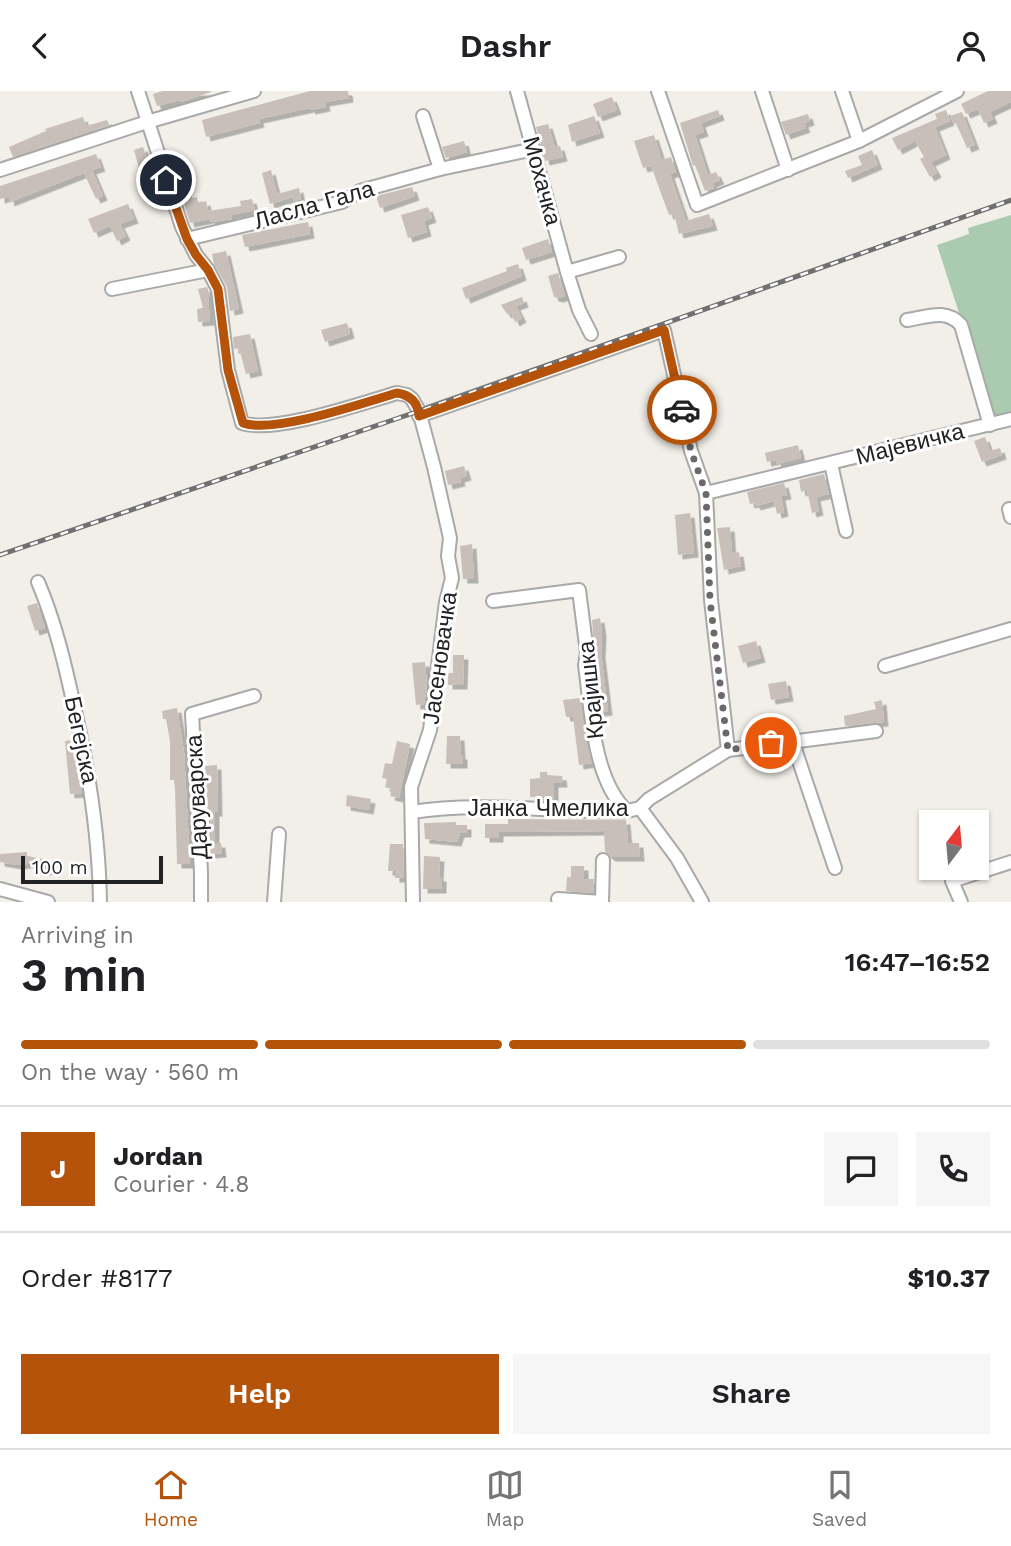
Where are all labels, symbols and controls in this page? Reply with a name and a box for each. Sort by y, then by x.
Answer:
icon: back [21,27,59,65]
text: Dashr [460,27,551,65]
icon: person [952,27,990,65]
street label: Мохачка [517,134,567,229]
pin [136,150,196,210]
icon: home [147,161,185,199]
street label: Ласла Гала [251,175,377,235]
courier [647,375,717,445]
icon: car [663,391,701,429]
street label: Мајевичка [853,417,967,470]
street label: Јасеновачка [417,590,463,726]
street label: Крајишка [572,639,610,741]
street label: Бегејска [59,694,103,786]
pin [741,713,801,773]
icon: bag [752,724,790,762]
street label: Даруварска [180,734,214,860]
street label: Јанка Чмелика [468,795,629,822]
north arrow [919,810,989,880]
map controls [919,810,989,880]
scale bar [21,853,163,885]
text: 100 m [32,856,88,879]
text: Arriving in [21,922,134,949]
text: 16:47–16:52 [845,947,990,977]
text: 3 min [21,948,147,1002]
text: On the way · 560 m [21,1059,239,1086]
button: chat [824,1132,898,1206]
button: phone [916,1132,990,1206]
text: Jordan [113,1141,203,1171]
text: J [50,1154,66,1184]
text: Courier · 4.8 [113,1171,249,1198]
text: Order #8177 [21,1263,173,1293]
text: $10.37 [908,1263,990,1293]
button: Help [21,1354,499,1434]
button: Share [513,1354,990,1434]
tab: Home [144,1466,198,1531]
tab: Map [486,1466,524,1531]
tab: Saved [812,1466,867,1531]

